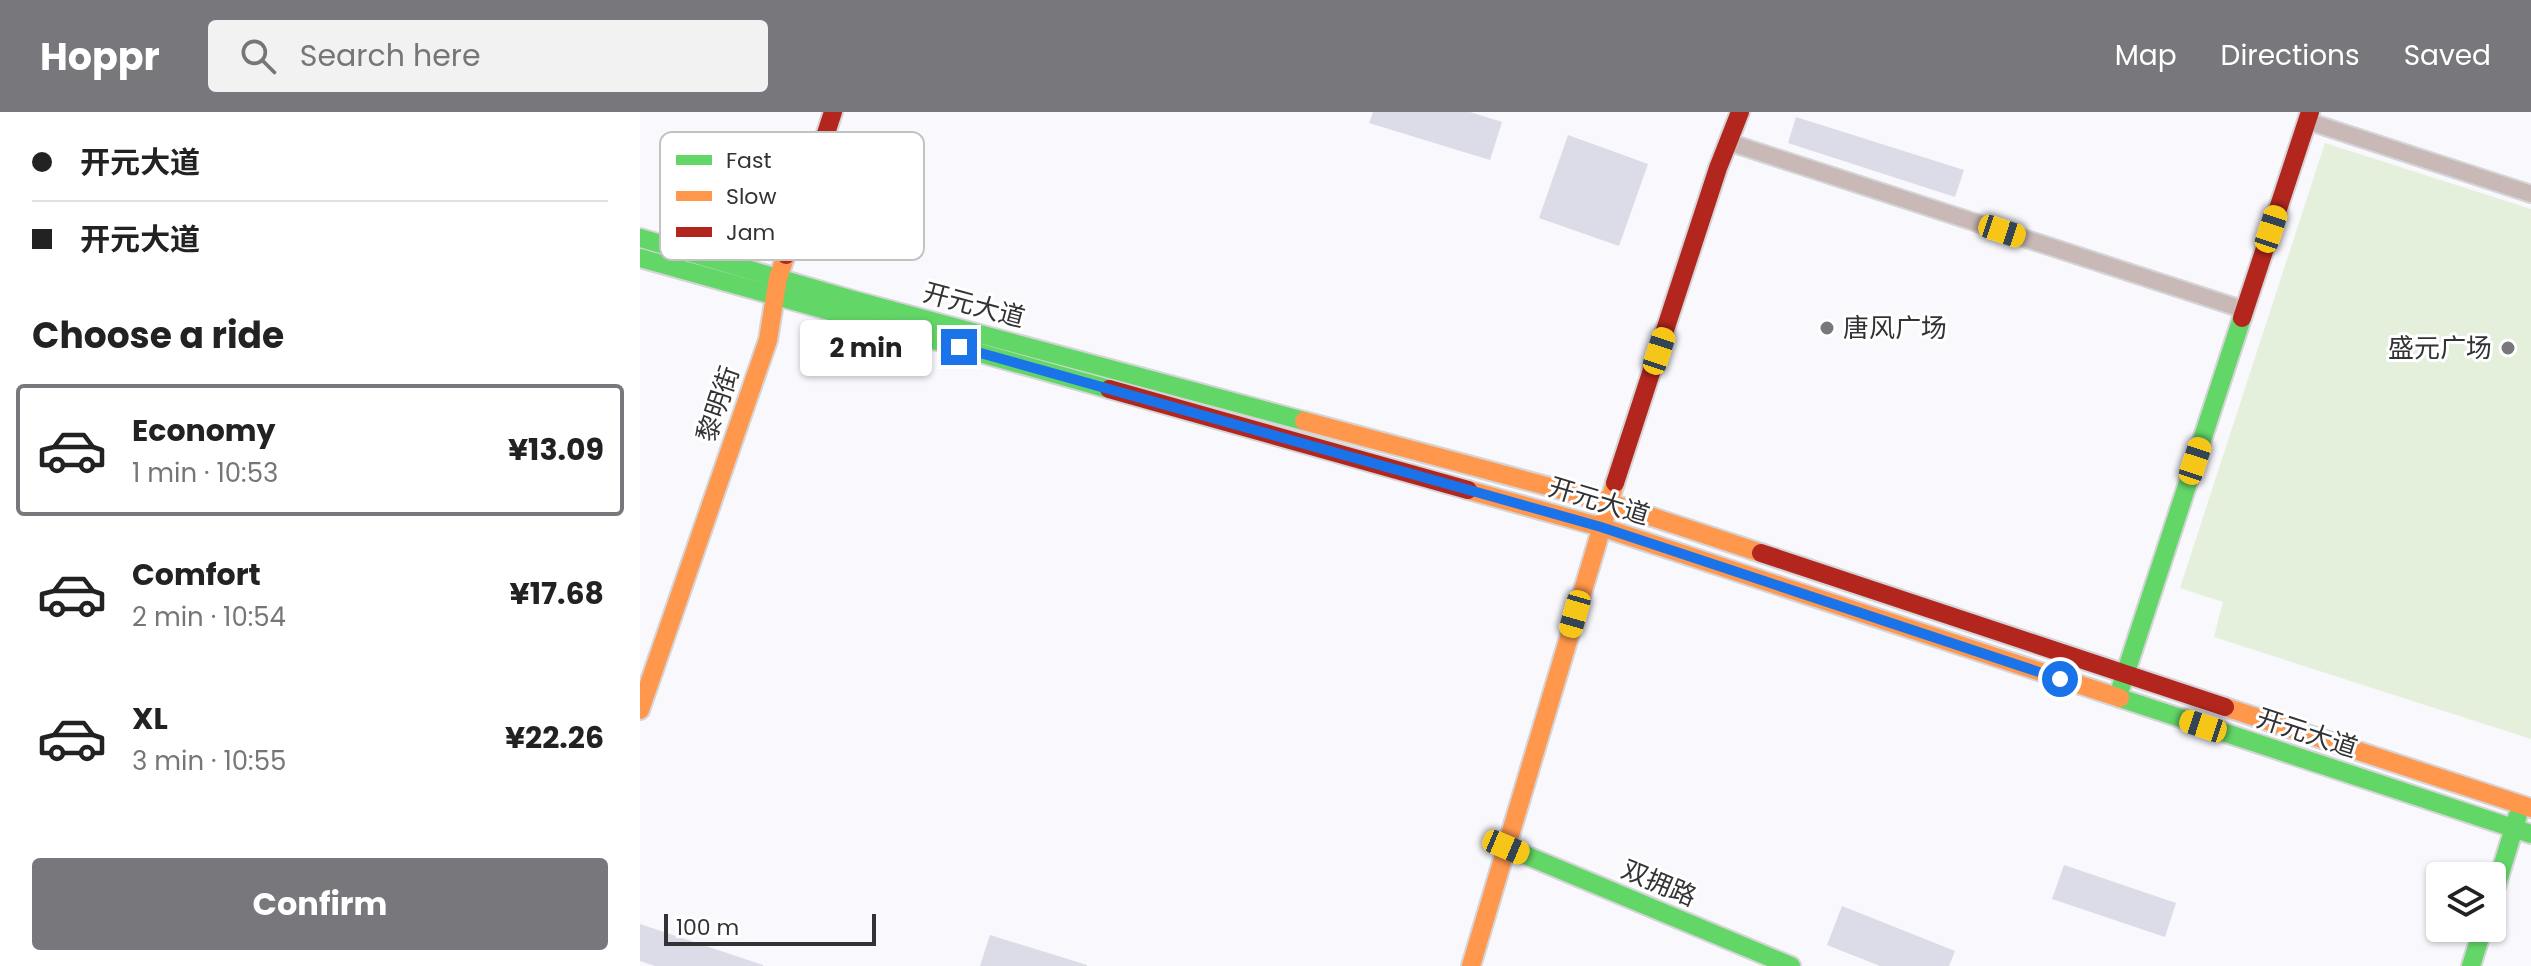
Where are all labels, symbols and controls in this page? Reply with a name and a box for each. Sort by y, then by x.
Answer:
search box [208,20,768,92]
text: Hoppr [40,30,160,83]
icon: search [236,34,280,78]
text: Search here [300,34,481,77]
text: Map [2115,36,2177,75]
text: Directions [2221,36,2360,75]
text: Saved [2404,36,2491,75]
legend [660,132,924,260]
text: 开元大道 [80,141,200,184]
text: Fast [726,145,771,176]
text: Slow [726,181,776,212]
car [2252,202,2290,256]
car [1975,212,2029,250]
text: Jam [726,217,775,248]
text: 开元大道 [80,218,200,261]
street label: 开元大道 [919,274,1029,336]
text: Choose a ride [32,310,284,361]
place label: 唐风广场 [1843,310,1947,346]
callout: 2 min [799,319,931,375]
marker: 唐风广场 [1818,319,1836,337]
car [1640,324,1678,378]
route end [941,329,977,365]
text: 2 min [829,330,903,366]
place label: 盛元广场 [2388,330,2492,366]
marker: 盛元广场 [2499,339,2517,357]
street label: 黎明街 [688,361,748,447]
text: Economy [132,409,276,452]
icon: car [36,414,108,486]
text: ¥13.09 [508,428,604,471]
car [2176,434,2214,488]
text: 1 min · 10:53 [132,455,278,491]
street label: 开元大道 [1544,469,1654,533]
text: Comfort [132,553,261,596]
icon: car [36,558,108,630]
text: ¥17.68 [510,572,604,615]
car [1557,588,1593,640]
text: 2 min · 10:54 [132,599,286,635]
route start [2042,661,2078,697]
text: XL [132,697,168,740]
street label: 开元大道 [2252,700,2362,766]
icon: car [36,702,108,774]
car [2176,707,2230,745]
text: ¥22.26 [505,716,604,759]
text: 3 min · 10:55 [132,743,286,779]
car [1479,827,1533,867]
street label: 双拥路 [1616,851,1702,915]
button: Confirm [32,858,608,950]
map controls [2426,862,2506,942]
button: layers [2426,862,2506,942]
scale bar [664,910,876,946]
text: 100 m [676,912,739,943]

